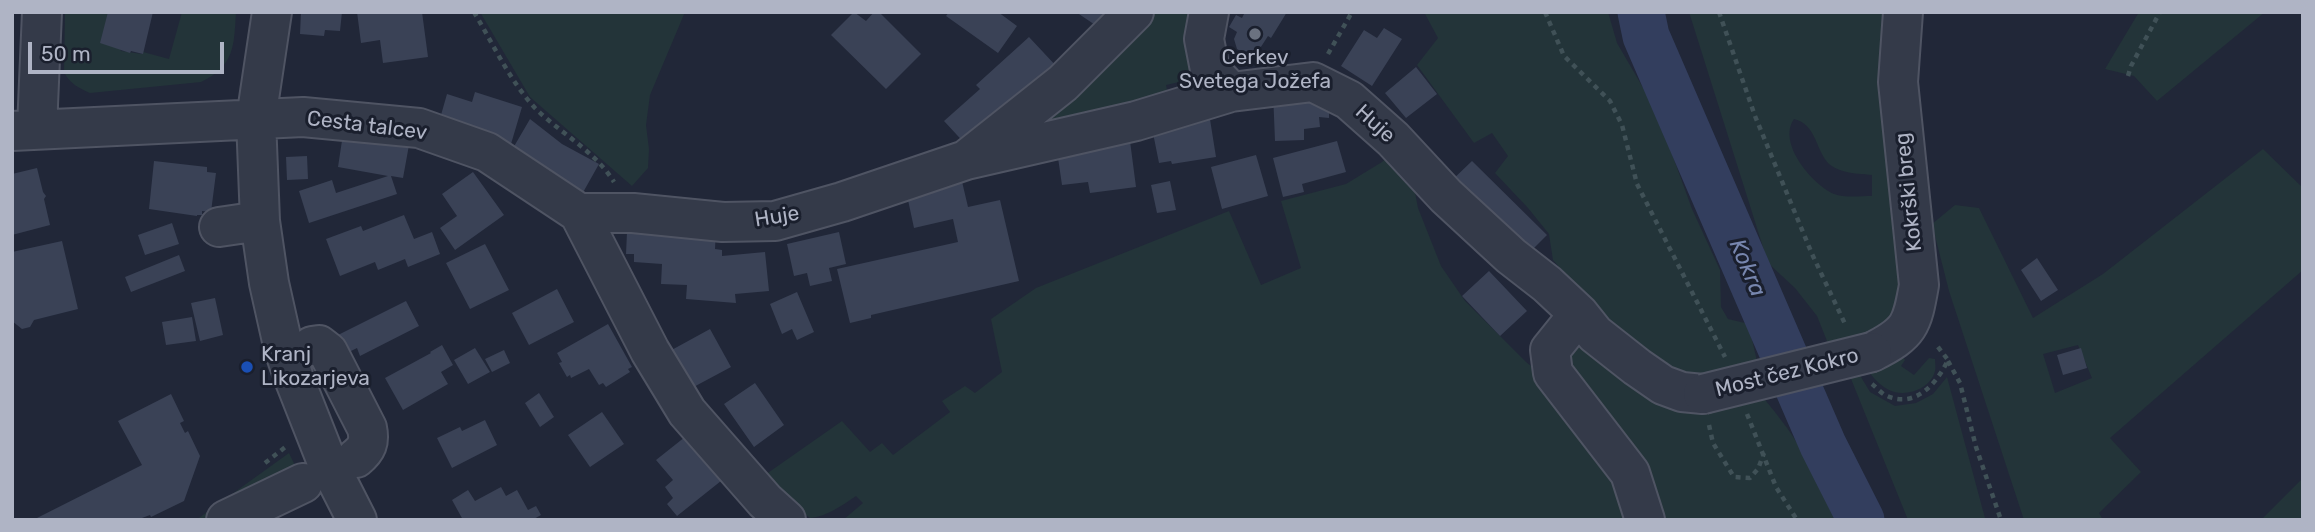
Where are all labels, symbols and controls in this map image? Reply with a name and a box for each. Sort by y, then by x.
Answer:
marker: Cerkev Svetega Jožefa [1247,26,1263,42]
scale bar [32,28,228,72]
text: 50 m [41,41,91,66]
place label: Cerkev Svetega Jožefa [1179,45,1331,95]
street label: Huje [1350,100,1400,148]
street label: Cesta talcev [305,106,429,146]
street label: Kokrški breg [1890,131,1928,253]
street label: Huje [753,201,801,233]
water label: Kokra [1723,235,1771,301]
place label: Kranj Likozarjeva [261,342,370,392]
street label: Most čez Kokro [1713,343,1861,403]
marker: Kranj Likozarjeva [239,359,255,375]

